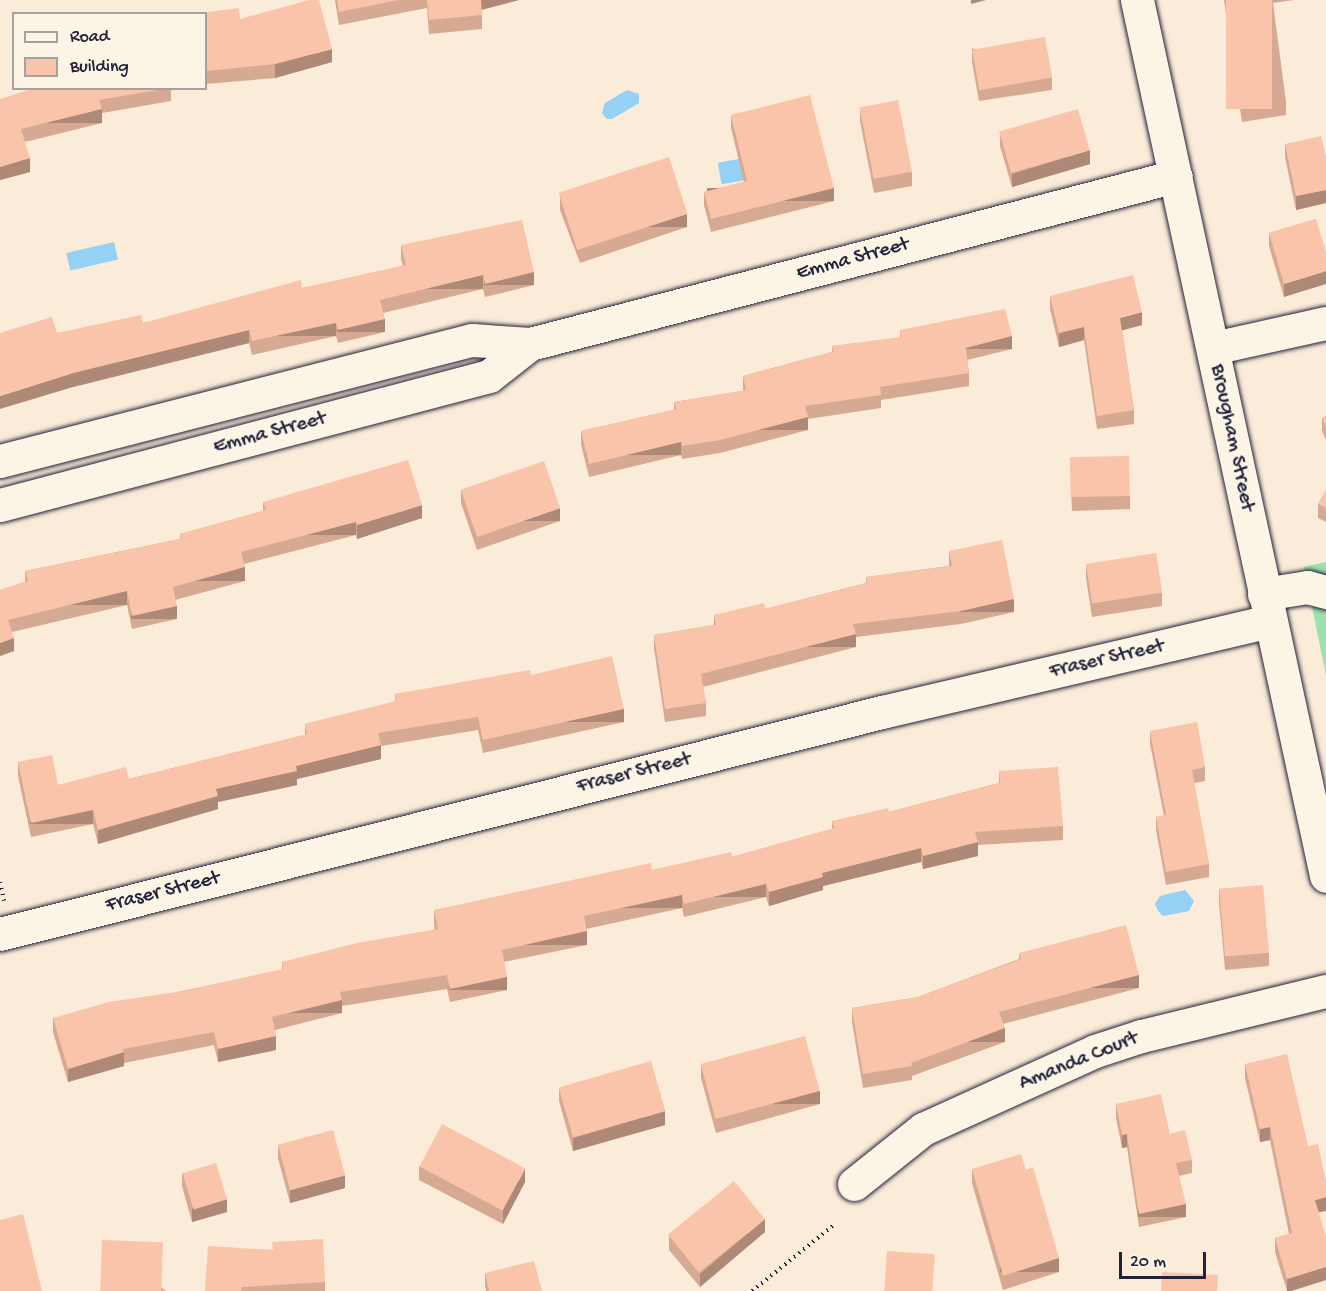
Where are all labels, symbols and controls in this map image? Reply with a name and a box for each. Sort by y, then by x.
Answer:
legend [12,12,207,90]
text: Road [70,27,109,48]
text: Building [70,57,129,78]
street label: Emma Street [794,233,912,287]
street label: Brougham Street [1203,362,1259,514]
street label: Emma Street [211,407,329,461]
street label: Fraser Street [1047,635,1167,685]
street label: Fraser Street [574,748,694,800]
street label: Fraser Street [103,867,223,919]
street label: Amanda Court [1016,1027,1142,1097]
scale bar [1122,1240,1209,1278]
text: 20 m [1130,1252,1166,1273]

